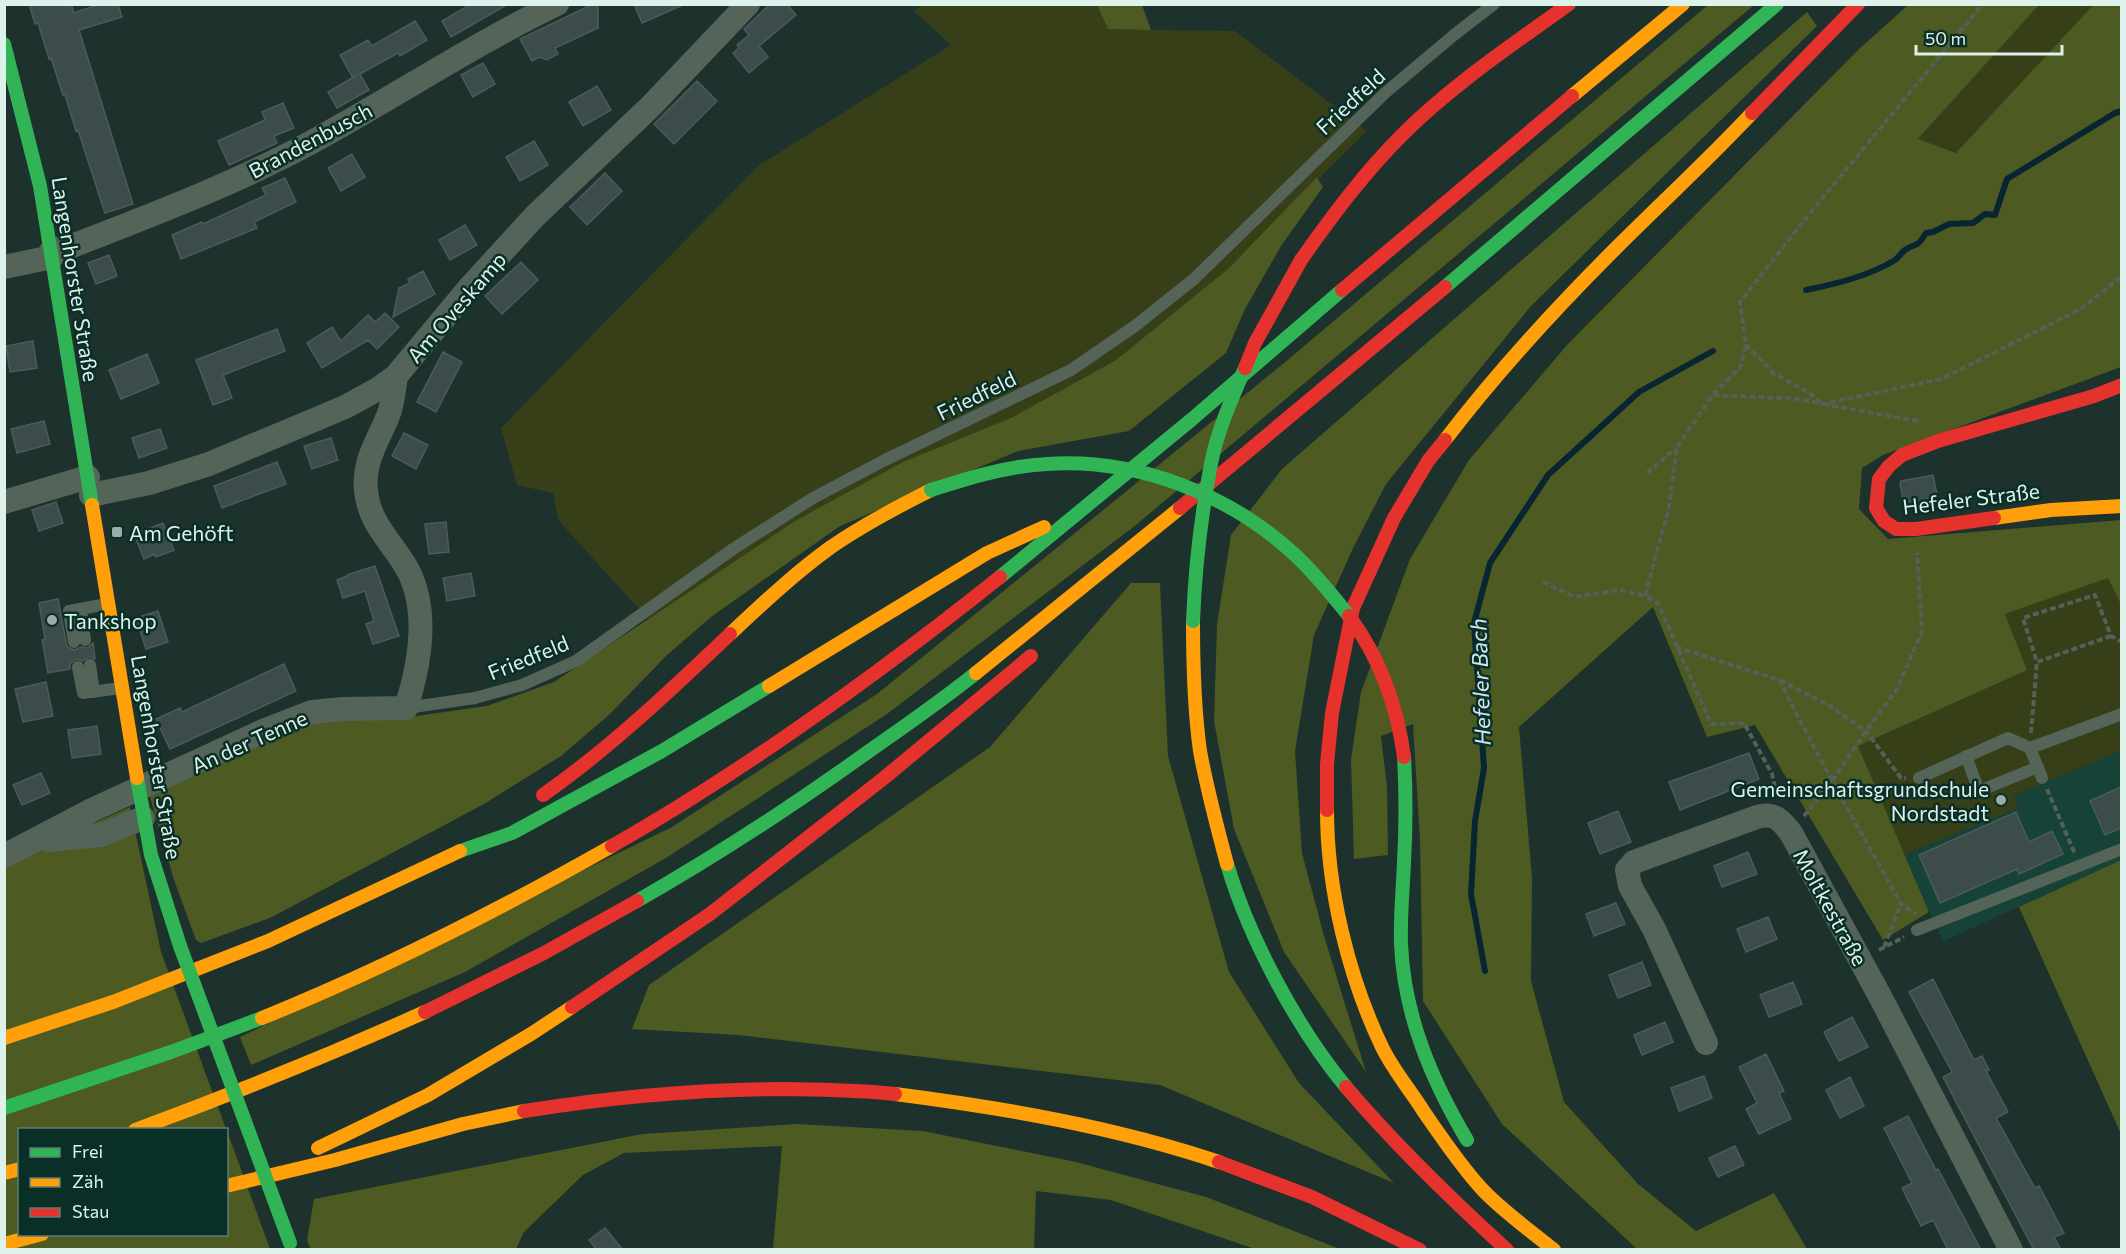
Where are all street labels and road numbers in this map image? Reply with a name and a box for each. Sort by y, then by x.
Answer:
street label: Friedfeld [1310,63,1390,139]
street label: Brandenbusch [244,97,376,183]
street label: Langenhorster Straße [47,175,105,383]
street label: Am Oveskamp [401,247,511,367]
street label: Friedfeld [932,365,1020,425]
street label: Hefeler Straße [1901,477,2041,519]
street label: Friedfeld [484,629,572,685]
street label: Langenhorster Straße [127,653,187,861]
street label: An der Tenne [187,704,311,778]
street label: Moltkestraße [1789,844,1873,970]

